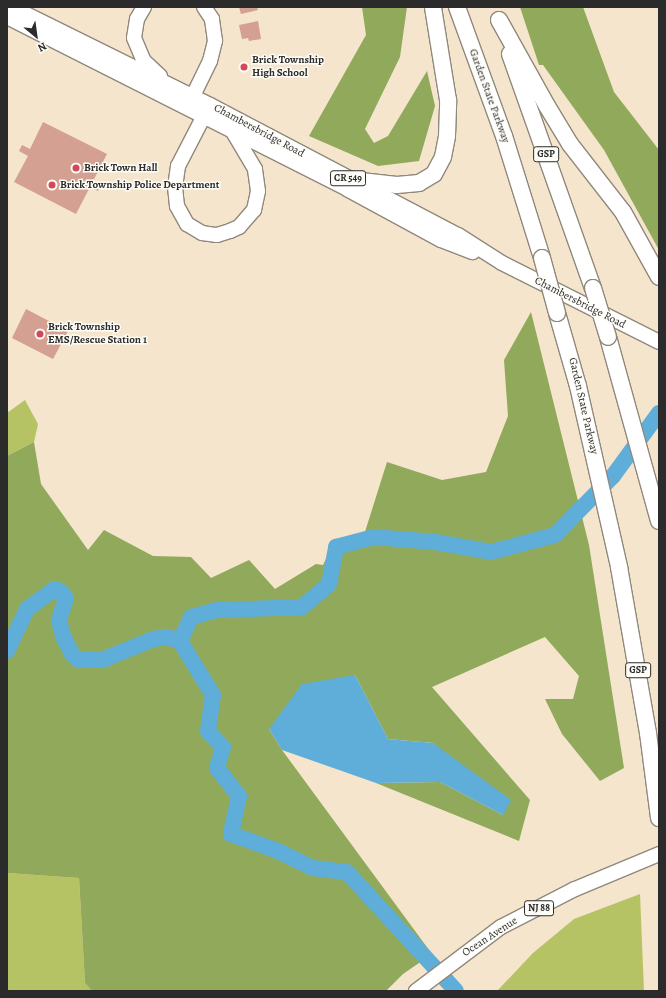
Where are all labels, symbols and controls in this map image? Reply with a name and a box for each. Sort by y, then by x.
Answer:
north arrow [16,16,56,56]
text: N [35,38,49,55]
street label: Garden State Parkway [466,47,512,145]
place label: Brick Township High School [252,54,324,80]
marker: Brick Township High School [239,62,249,72]
street label: Chambersbridge Road [212,102,306,160]
road number: GSP [533,146,559,162]
place label: Brick Town Hall [84,161,157,175]
marker: Brick Town Hall [71,163,81,173]
road number: CR 549 [330,170,366,186]
place label: Brick Township Police Department [60,178,219,192]
marker: Brick Township Police Department [47,180,57,190]
street label: Chambersbridge Road [532,274,628,332]
place label: Brick Township EMS/Rescue Station 1 [48,321,147,347]
marker: Brick Township EMS/Rescue Station 1 [35,329,45,339]
street label: Garden State Parkway [565,356,601,456]
road number: GSP [625,662,651,678]
road number: NJ 88 [524,900,554,916]
street label: Ocean Avenue [460,914,520,960]

